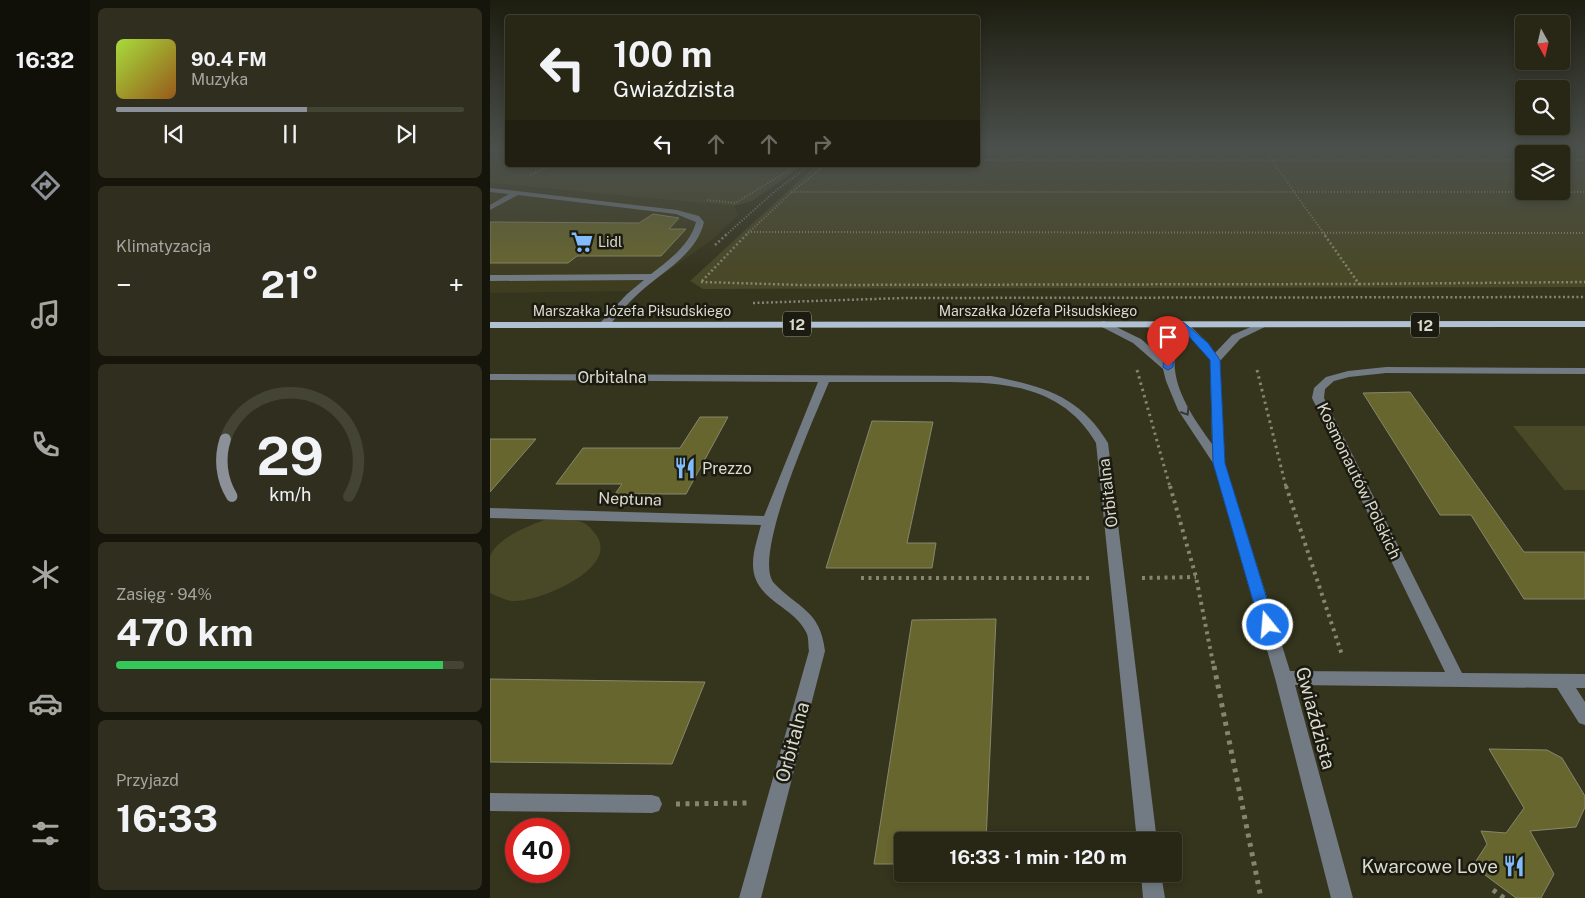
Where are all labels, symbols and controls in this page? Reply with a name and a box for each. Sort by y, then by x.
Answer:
north arrow [1515,15,1570,70]
map controls [1515,15,1570,200]
text: 100 m [613,34,712,75]
icon: left [530,35,595,100]
text: 16:32 [16,47,74,73]
text: 90.4 FM [191,48,267,70]
text: Muzyka [191,70,248,89]
text: Gwiaździsta [613,76,735,102]
button: search [1515,80,1570,135]
icon: previous [160,120,188,148]
icon: pause [276,120,304,148]
icon: next [392,120,420,148]
icon: left [649,130,677,158]
icon: ahead [702,130,730,158]
icon: ahead [755,130,783,158]
icon: right [808,130,836,158]
button: layers [1515,145,1570,200]
icon: directions [28,168,63,203]
supermarket icon: Lidl [569,229,595,255]
place label: Lidl [598,234,622,250]
text: Klimatyzacja [116,237,211,256]
text: 21° [261,262,319,307]
text: − [116,268,132,301]
text: + [448,268,464,301]
icon: music [28,297,63,332]
street label: Marszałka Józefa Piłsudskiego [533,303,731,319]
street label: Marszałka Józefa Piłsudskiego [939,303,1137,319]
road number: 12 [783,312,811,336]
road number: 12 [1411,312,1439,338]
pin [1147,316,1189,367]
icon: arrive [1154,323,1182,351]
street label: Orbitalna [577,368,647,387]
street label: Kosmonautów Polskich [1313,400,1405,562]
one-way arrow [1179,407,1189,416]
text: 29 [256,426,324,487]
icon: phone [28,427,63,462]
restaurant icon: Prezzo [672,455,698,481]
street label: Orbitalna [1094,457,1122,529]
place label: Prezzo [702,459,752,478]
text: km/h [269,484,311,505]
street label: Neptuna [598,488,662,510]
icon: climate [28,557,63,592]
text: Zasięg · 94% [116,585,212,604]
position arrow [1241,598,1293,650]
text: 470 km [116,610,253,655]
street label: Gwiaździsta [1292,664,1340,772]
icon: car [28,686,63,721]
street label: Orbitalna [771,699,813,785]
text: Przyjazd [116,771,179,790]
text: 16:33 [116,796,218,841]
icon: filters [28,816,63,851]
speed limit sign: 40 [505,818,570,883]
text: 16:33 · 1 min · 120 m [949,846,1127,868]
restaurant icon: Kwarcowe Love [1501,853,1527,879]
place label: Kwarcowe Love [1361,855,1498,877]

